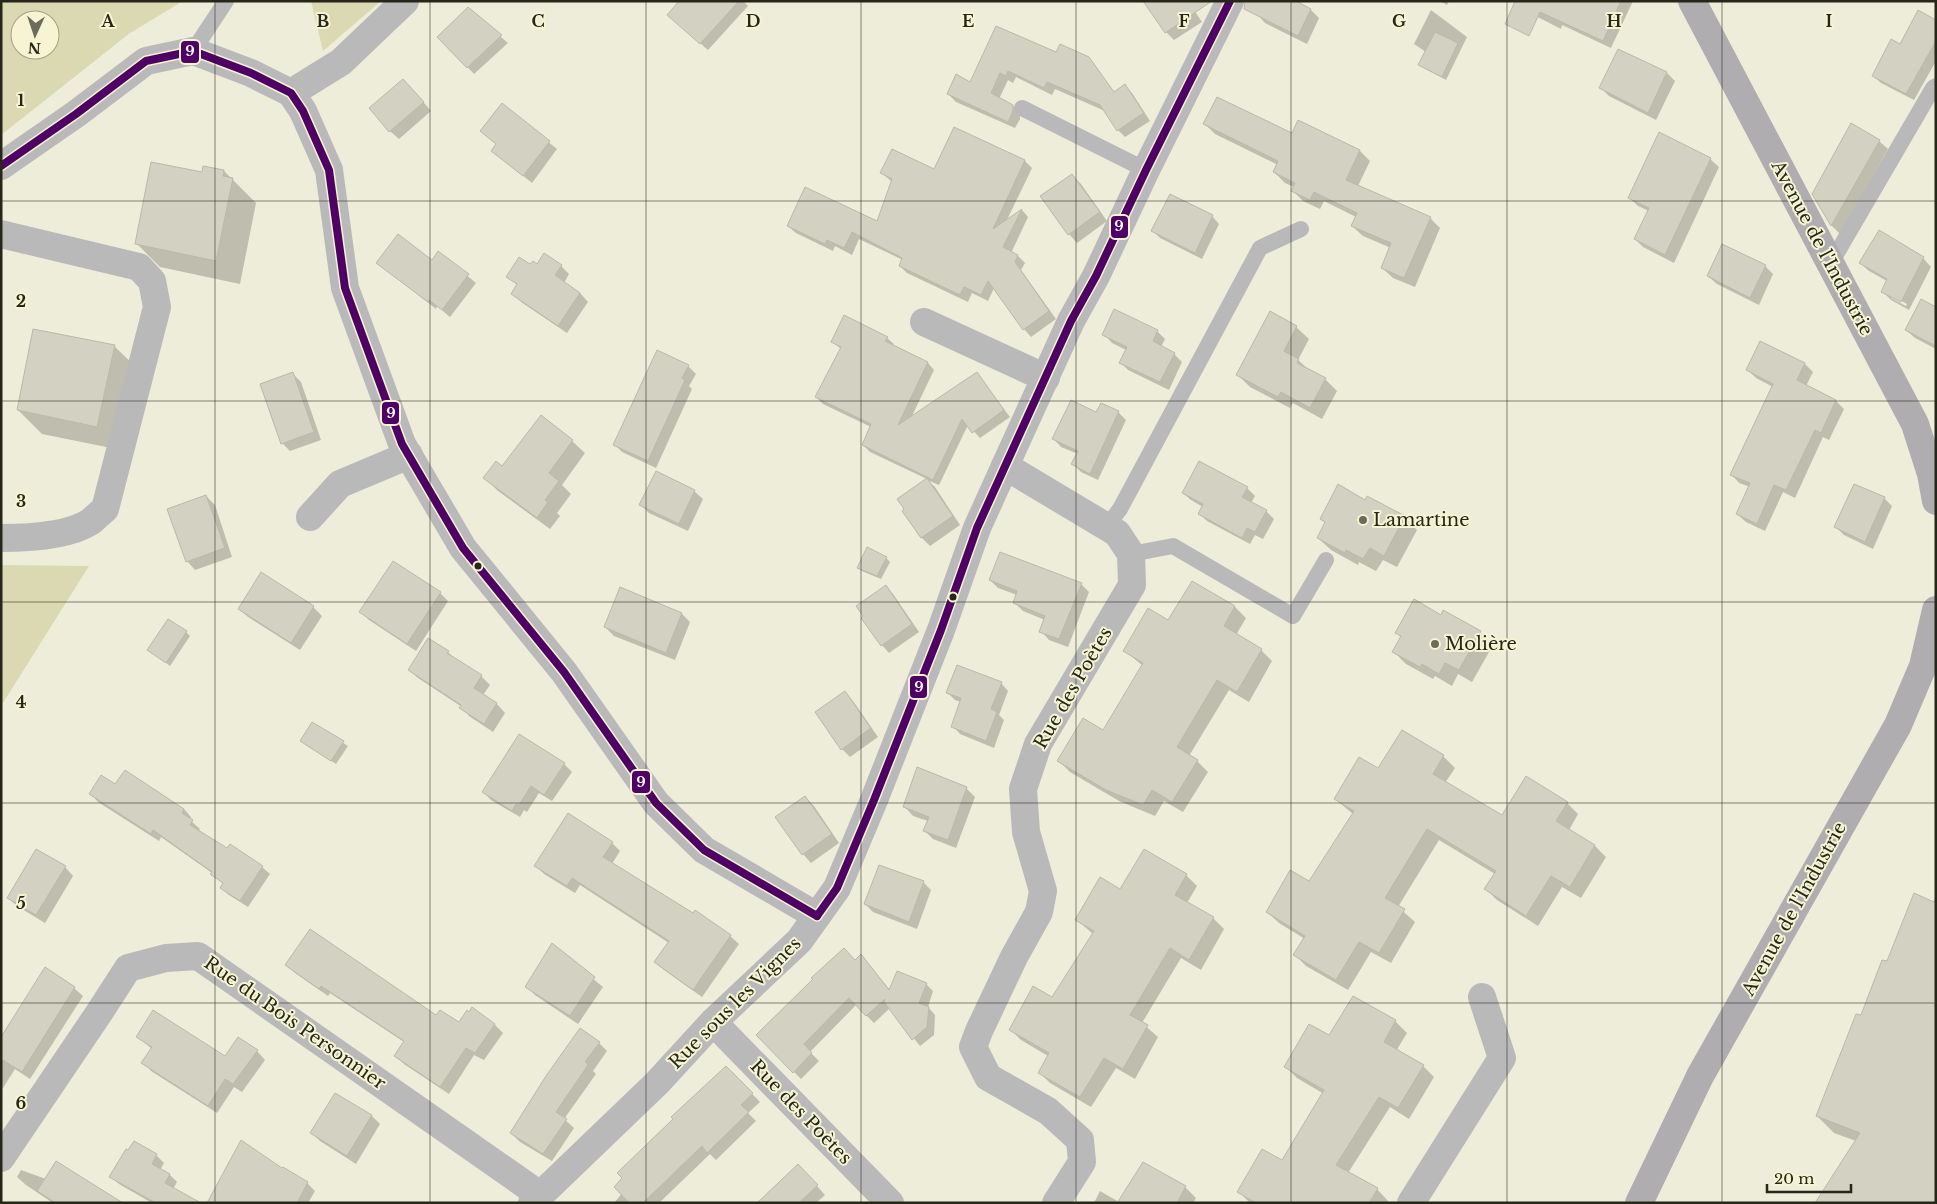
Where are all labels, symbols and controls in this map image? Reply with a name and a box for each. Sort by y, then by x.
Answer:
north arrow [10,10,60,60]
text: A [101,11,116,31]
text: B [317,11,330,31]
text: C [531,11,545,31]
text: D [746,11,760,31]
text: E [962,11,974,31]
text: F [1178,11,1190,31]
text: G [1392,11,1406,31]
text: H [1606,11,1622,31]
text: I [1826,11,1833,31]
text: N [27,39,41,57]
line badge: 9 [180,40,200,64]
text: 9 [185,42,195,60]
text: 1 [18,90,25,110]
street label: Avenue de l'Industrie [1766,156,1878,339]
line badge: 9 [1110,215,1129,239]
text: 9 [1114,217,1124,235]
text: 2 [16,291,26,311]
line badge: 9 [381,401,400,425]
text: 9 [386,404,396,422]
text: 3 [16,491,26,511]
place label: Lamartine [1373,509,1470,531]
marker: Lamartine [1357,514,1369,526]
unlabelled marker [473,561,483,571]
unlabelled marker [948,592,958,602]
street label: Rue des Poètes [1029,623,1117,753]
place label: Molière [1445,633,1517,655]
marker: Molière [1429,638,1441,650]
line badge: 9 [909,675,928,699]
text: 9 [914,678,924,696]
text: 4 [16,692,26,712]
line badge: 9 [631,770,651,794]
text: 9 [636,773,646,791]
street label: Avenue de l'Industrie [1737,818,1851,1001]
text: 5 [16,893,26,913]
street label: Rue sous les Vignes [664,932,806,1074]
street label: Rue du Bois Personnier [200,952,390,1094]
street label: Rue des Poètes [746,1055,856,1169]
text: 6 [16,1093,27,1113]
scale bar [1767,1162,1851,1194]
text: 20 m [1774,1169,1814,1188]

